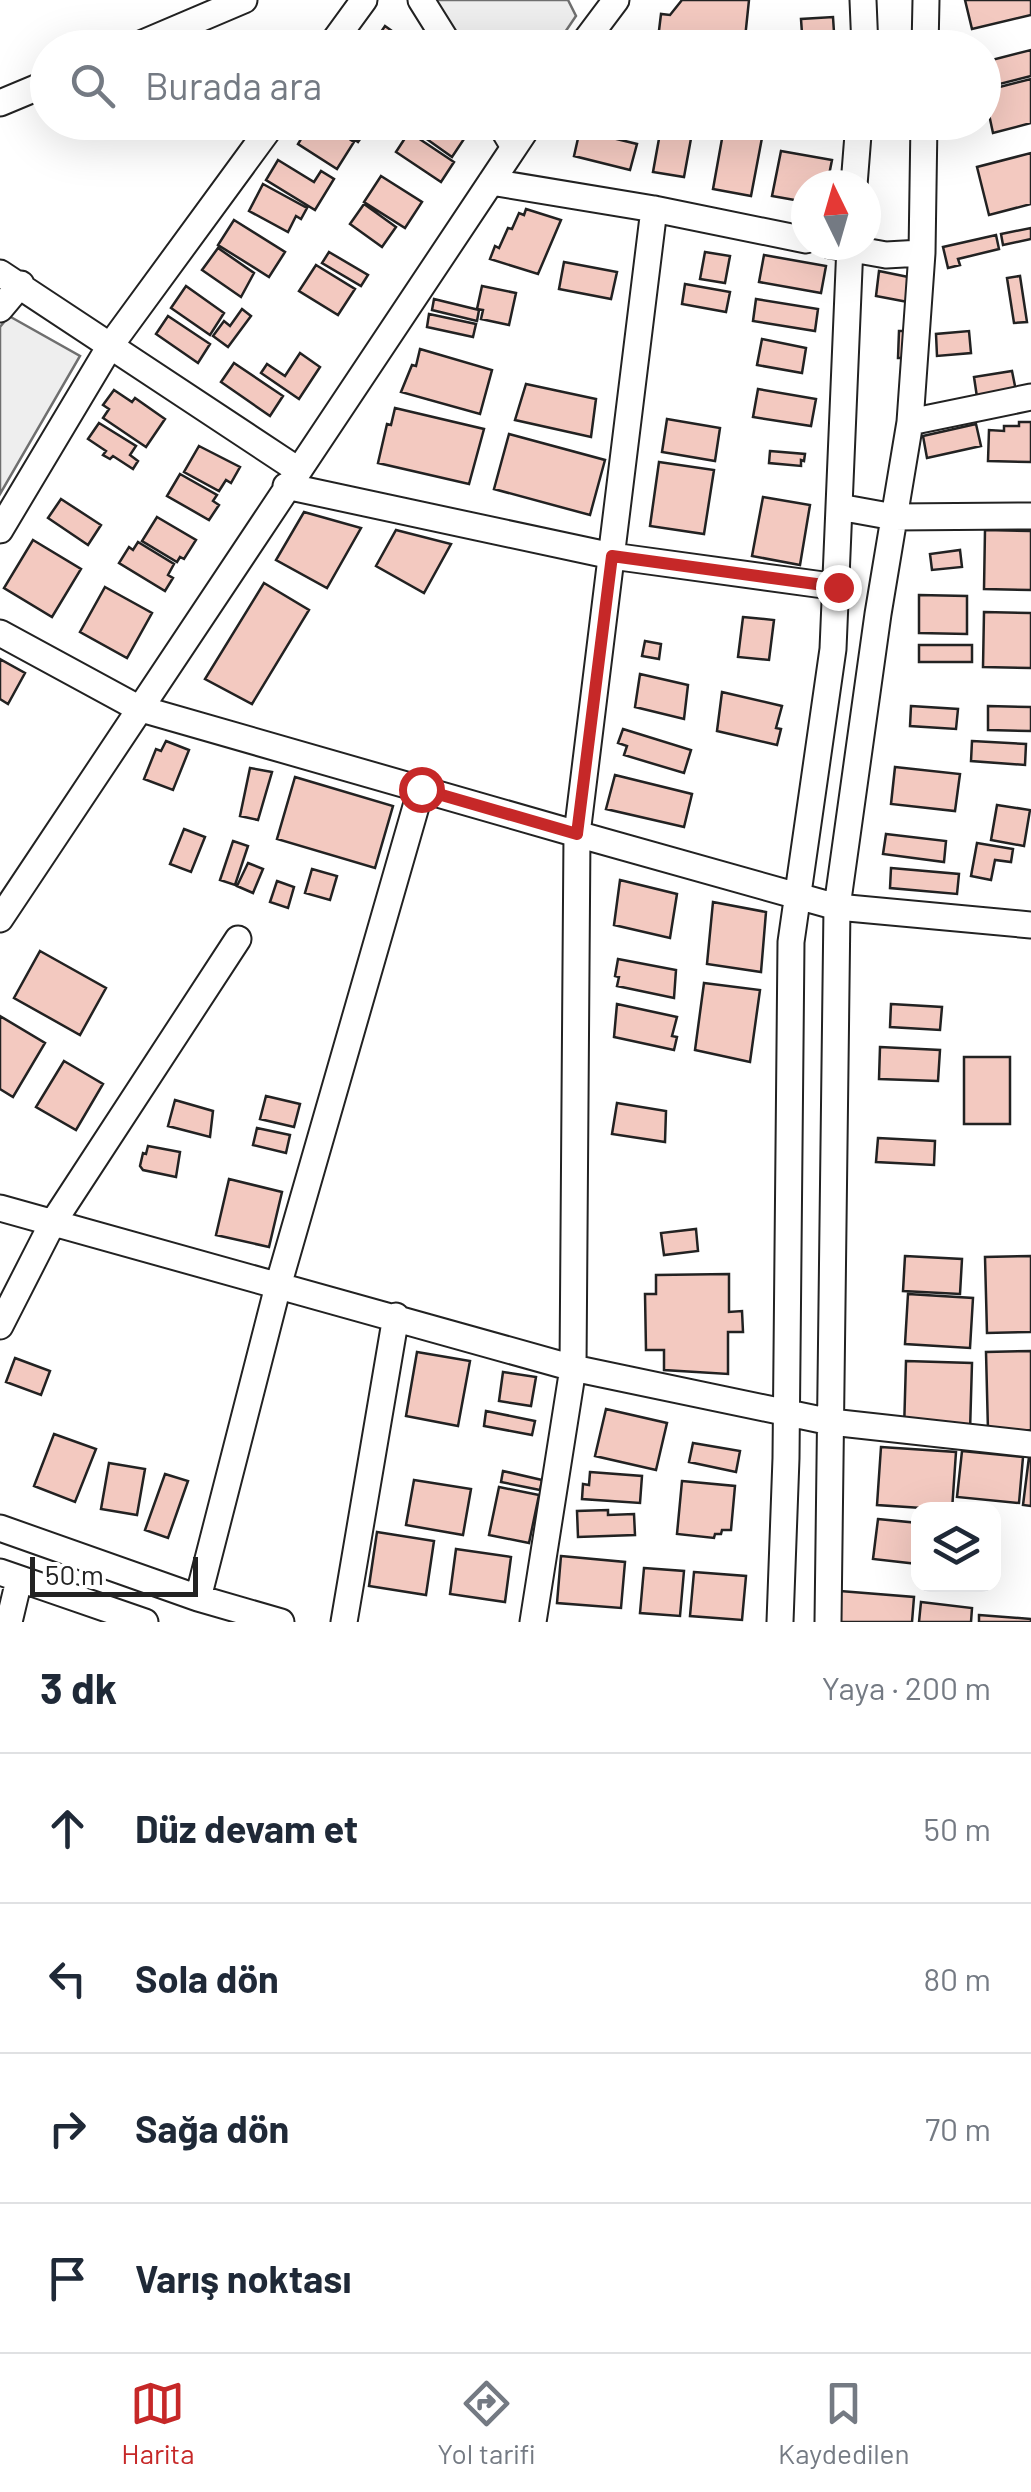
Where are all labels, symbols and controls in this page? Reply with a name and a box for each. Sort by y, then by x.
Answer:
search box [30,30,1001,140]
icon: search [65,58,120,113]
text: Burada ara [145,62,322,108]
north arrow [791,170,881,260]
route end [816,565,862,611]
route start [399,767,445,813]
map controls [911,1502,1001,1592]
button: layers [911,1502,1001,1592]
scale bar [30,1552,198,1596]
text: 50 m [45,1557,104,1591]
text: 3 dk [40,1662,117,1712]
text: Yaya · 200 m [822,1668,991,1706]
icon: ahead [40,1801,95,1856]
text: Düz devam et [135,1805,358,1851]
text: 50 m [924,1809,991,1847]
icon: left [40,1951,95,2006]
text: Sola dön [135,1955,279,2001]
text: 80 m [923,1959,991,1997]
icon: right [40,2101,95,2156]
text: Sağa dön [135,2105,289,2151]
text: 70 m [925,2109,991,2147]
icon: arrive [40,2251,95,2306]
text: Varış noktası [135,2255,351,2301]
tab: Harita [121,2376,195,2470]
tab: Yol tarifi [437,2376,535,2470]
tab: Kaydedilen [778,2376,910,2470]

